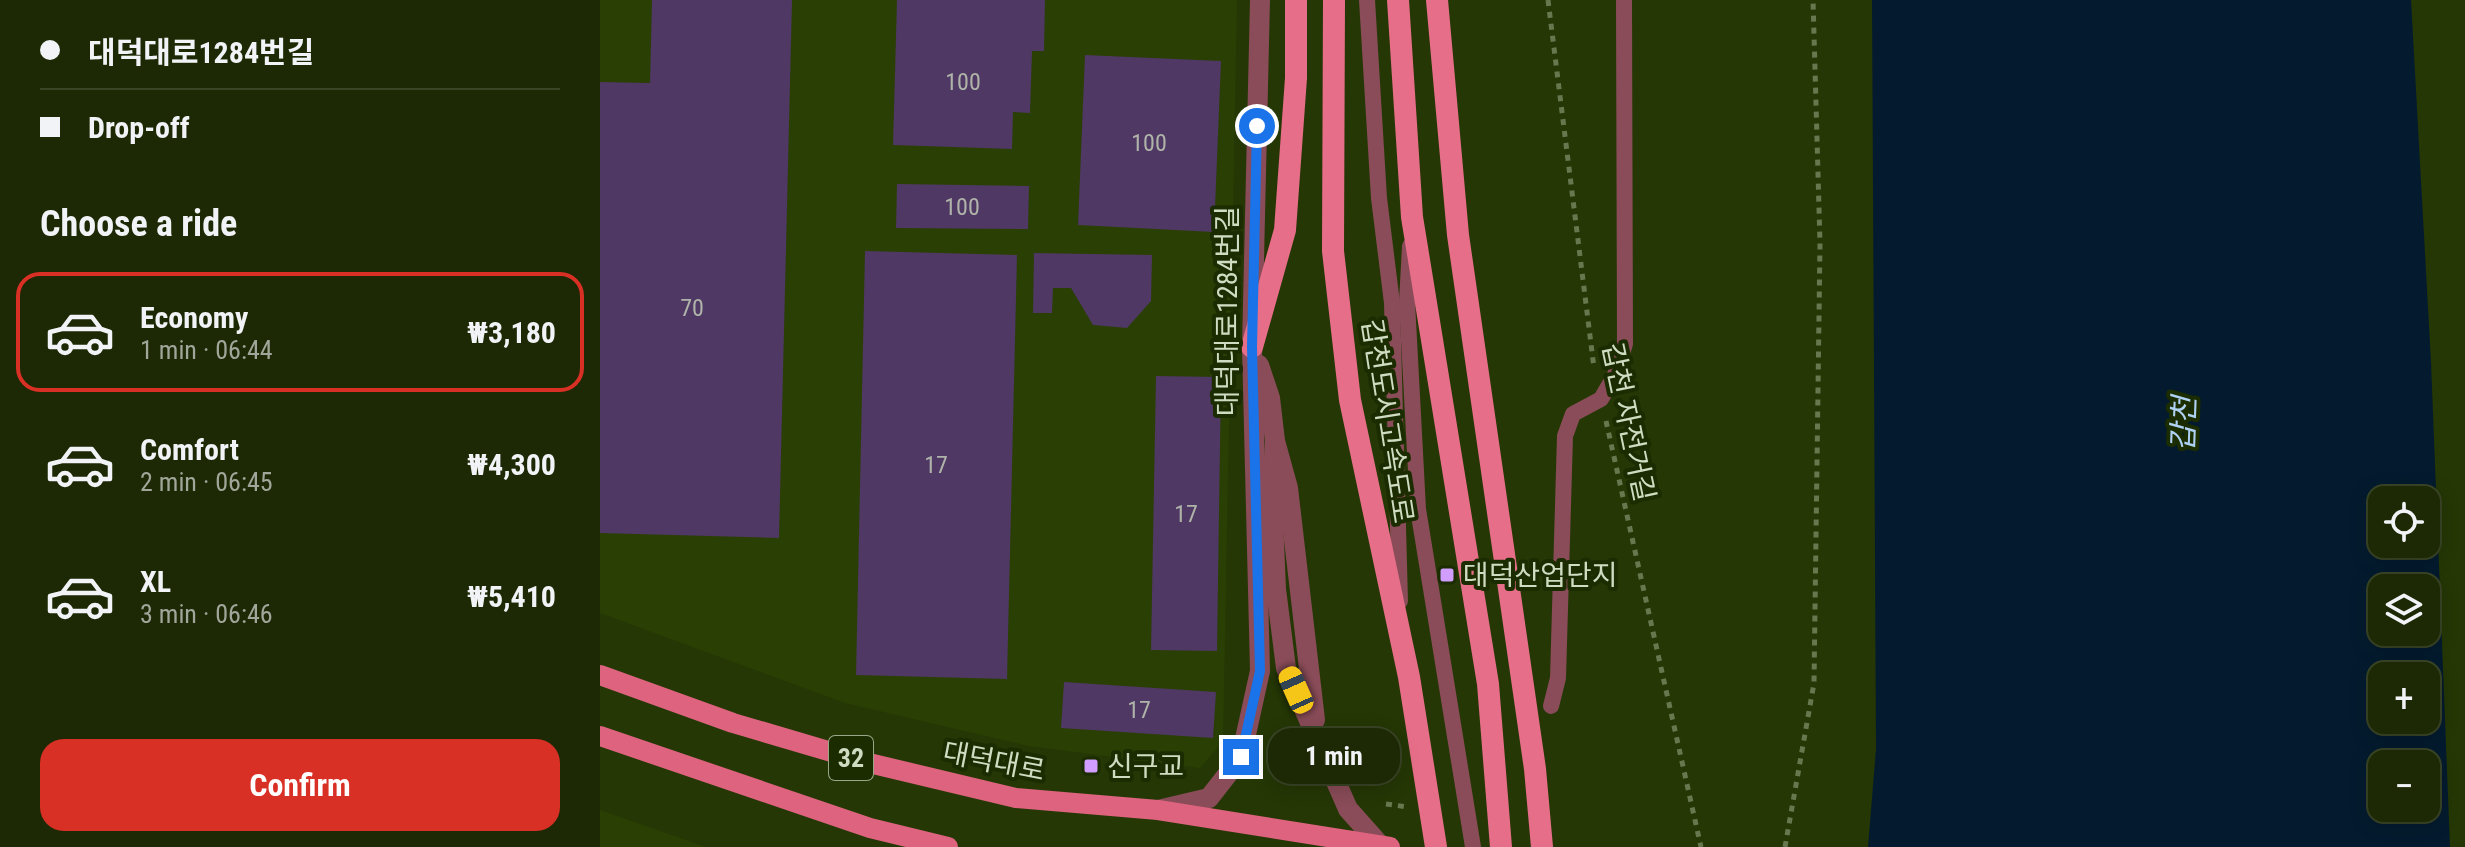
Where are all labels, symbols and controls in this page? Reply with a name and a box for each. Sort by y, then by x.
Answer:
text: 대덕대로1284번길 [88,35,314,70]
house number: 100 [945,68,981,96]
route start [1239,108,1275,144]
text: Drop-off [88,110,190,145]
house number: 100 [1131,129,1167,157]
house number: 100 [944,193,980,221]
text: Choose a ride [40,203,237,245]
street label: 대덕대로1284번길 [1211,206,1244,416]
house number: 70 [680,294,704,322]
icon: car [44,296,116,368]
text: Economy [140,300,248,335]
text: ₩3,180 [467,315,556,350]
street label: 갑천도시고속도로 [1355,317,1420,525]
text: 1 min · 06:44 [140,335,273,365]
street label: 갑천 자전거길 [1596,340,1661,504]
water label: 갑천 [2165,392,2202,452]
icon: car [44,428,116,500]
text: Comfort [140,432,239,467]
text: ₩4,300 [467,447,556,482]
house number: 17 [924,451,948,479]
text: 2 min · 06:45 [140,467,273,497]
map controls [2368,486,2440,822]
button: locate [2368,486,2440,558]
house number: 17 [1174,500,1198,528]
place label: 대덕산업단지 [1463,559,1618,592]
icon: car [44,560,116,632]
text: XL [140,564,171,599]
marker: 대덕산업단지 [1438,566,1456,584]
button: layers [2368,574,2440,646]
text: ₩5,410 [467,579,556,614]
text: 3 min · 06:46 [140,599,273,629]
button: + [2368,662,2440,734]
car [1275,663,1317,717]
house number: 17 [1127,696,1151,724]
callout: 1 min [1269,729,1401,785]
street label: 대덕대로 [940,735,1048,788]
road number: 32 [829,736,873,780]
button: Confirm [40,739,560,831]
route end [1223,739,1259,775]
text: 1 min [1305,741,1363,771]
place label: 신구교 [1107,750,1184,783]
button: − [2368,750,2440,822]
marker: 신구교 [1082,757,1100,775]

